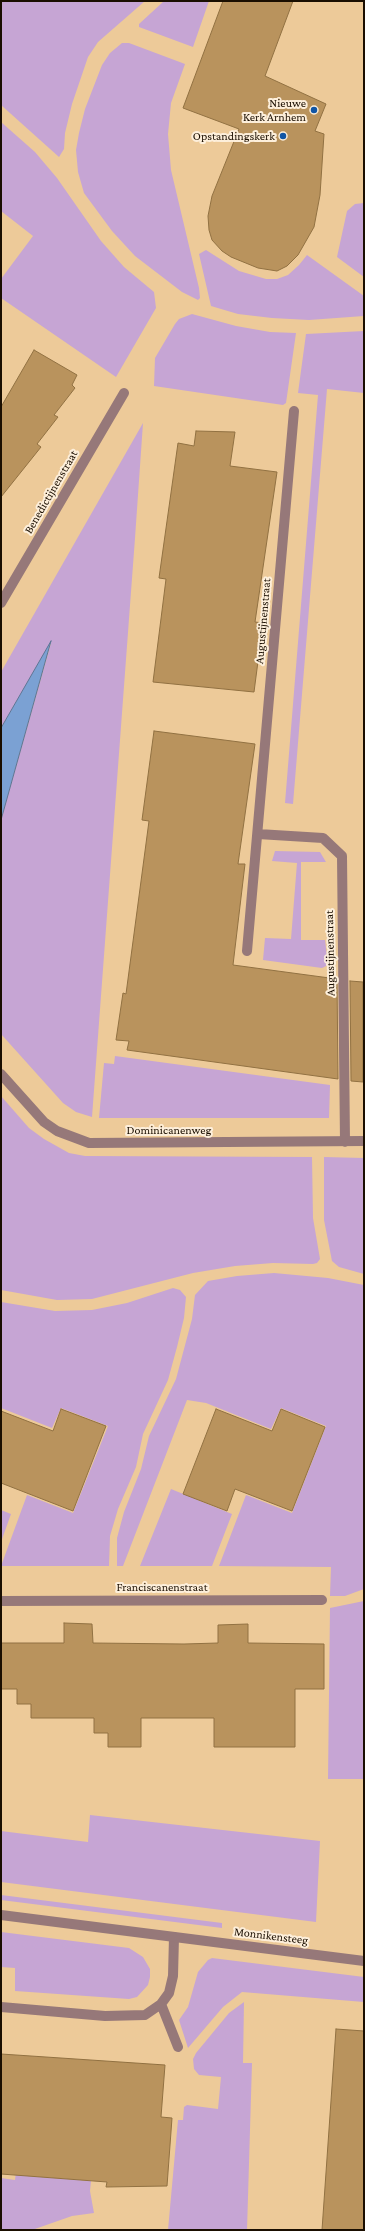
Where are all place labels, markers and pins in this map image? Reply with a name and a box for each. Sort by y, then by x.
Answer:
place label: Nieuwe Kerk Arnhem [243,96,306,124]
marker: Nieuwe Kerk Arnhem [309,105,319,115]
place label: Opstandingskerk [193,129,275,143]
marker: Opstandingskerk [278,131,288,141]

